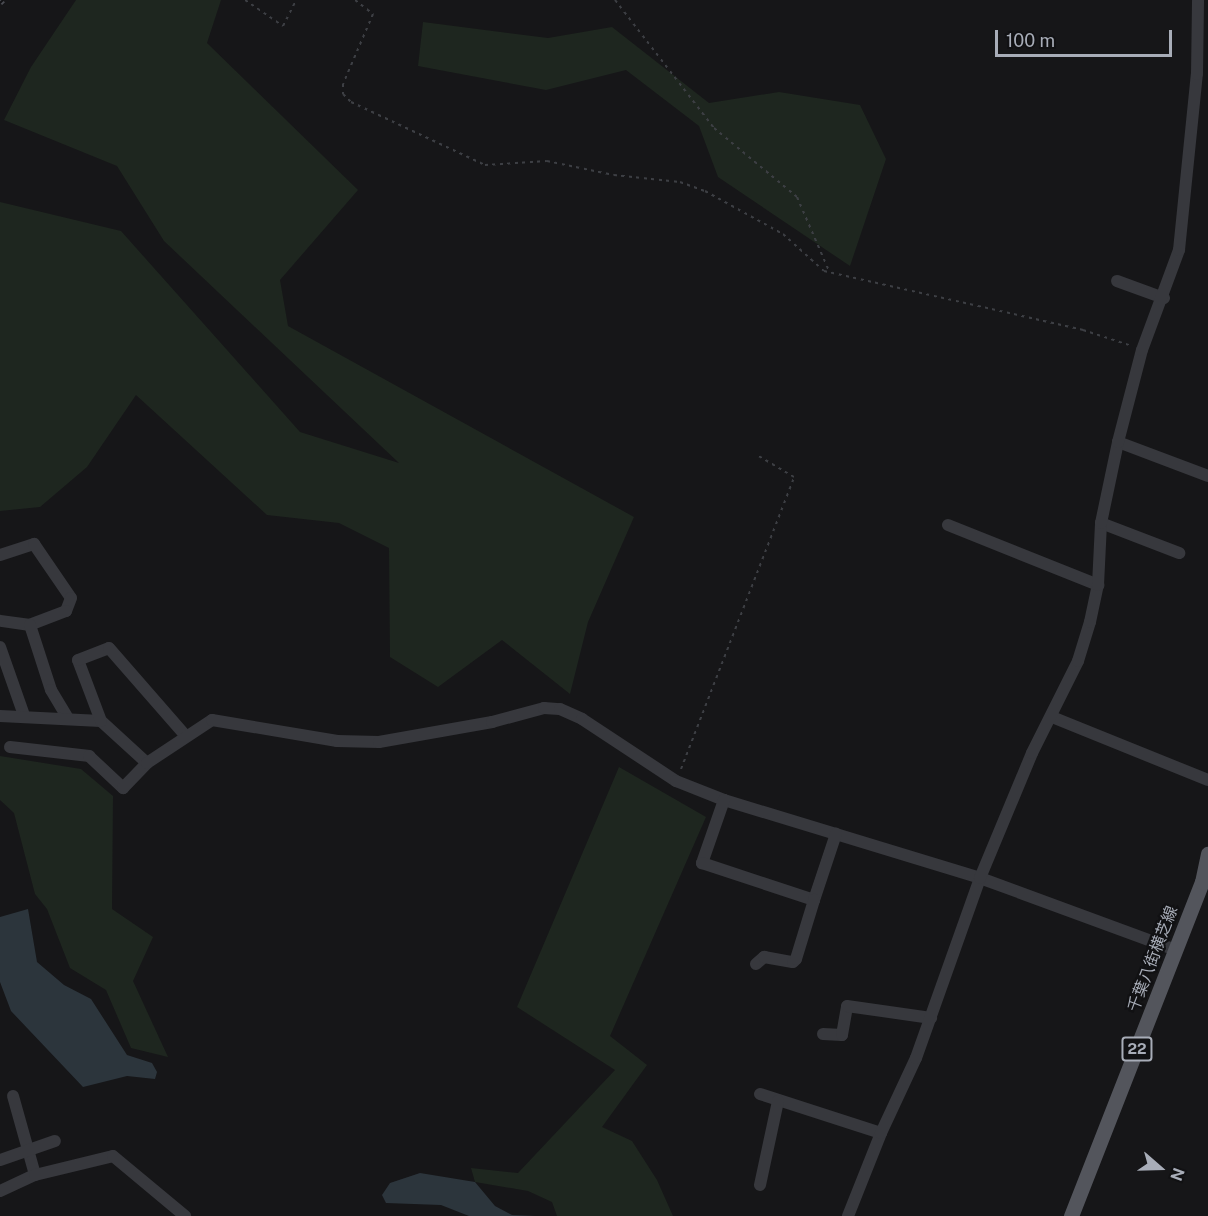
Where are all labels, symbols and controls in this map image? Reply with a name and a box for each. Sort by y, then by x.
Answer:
scale bar [998,18,1175,56]
text: 100 m [1006,30,1055,51]
street label: 千葉八街横芝線 [1124,903,1182,1015]
road number: 22 [1120,1037,1154,1061]
north arrow [1130,1138,1190,1198]
text: N [1166,1165,1188,1183]

